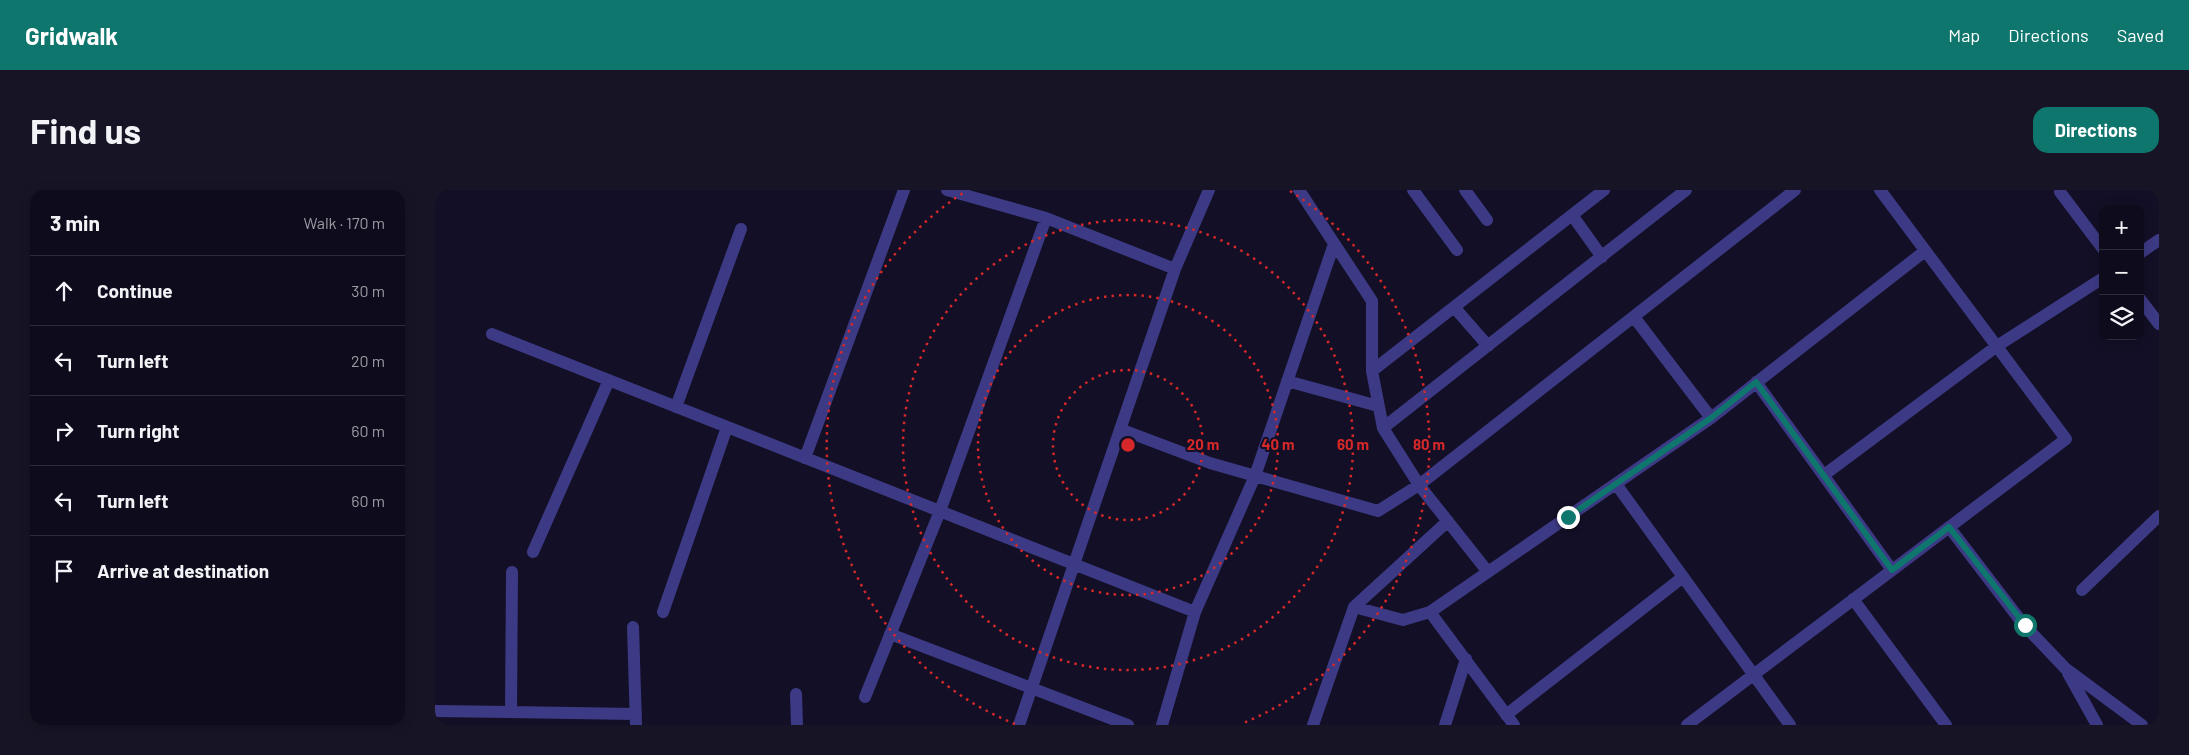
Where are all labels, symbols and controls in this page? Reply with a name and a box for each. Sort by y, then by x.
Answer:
text: Gridwalk [25,21,118,50]
text: Map [1948,24,1980,46]
text: Directions [2008,24,2089,46]
text: Saved [2117,24,2164,46]
button: Directions [2033,107,2159,153]
text: Find us [30,109,141,151]
map controls [2099,205,2144,340]
button: + [2099,205,2144,250]
text: 3 min [50,210,100,235]
text: Walk · 170 m [303,213,385,232]
button: − [2099,250,2144,295]
icon: ahead [50,277,78,305]
text: Continue [97,279,173,302]
text: 30 m [351,281,385,300]
button: layers [2099,295,2144,340]
icon: left [50,347,78,375]
text: Turn left [97,349,168,372]
text: 20 m [351,351,385,370]
icon: right [50,417,78,445]
text: Turn right [97,419,179,442]
text: 60 m [351,421,385,440]
text: 20 m [1187,435,1219,453]
text: 40 m [1261,435,1295,453]
text: 60 m [1337,435,1369,453]
text: 80 m [1413,435,1445,453]
centre of rings [1119,436,1137,454]
icon: left [50,487,78,515]
text: Turn left [97,489,168,512]
text: 60 m [351,491,385,510]
route end [1557,506,1580,529]
icon: arrive [50,557,78,585]
text: Arrive at destination [97,559,269,582]
route start [2014,614,2037,637]

